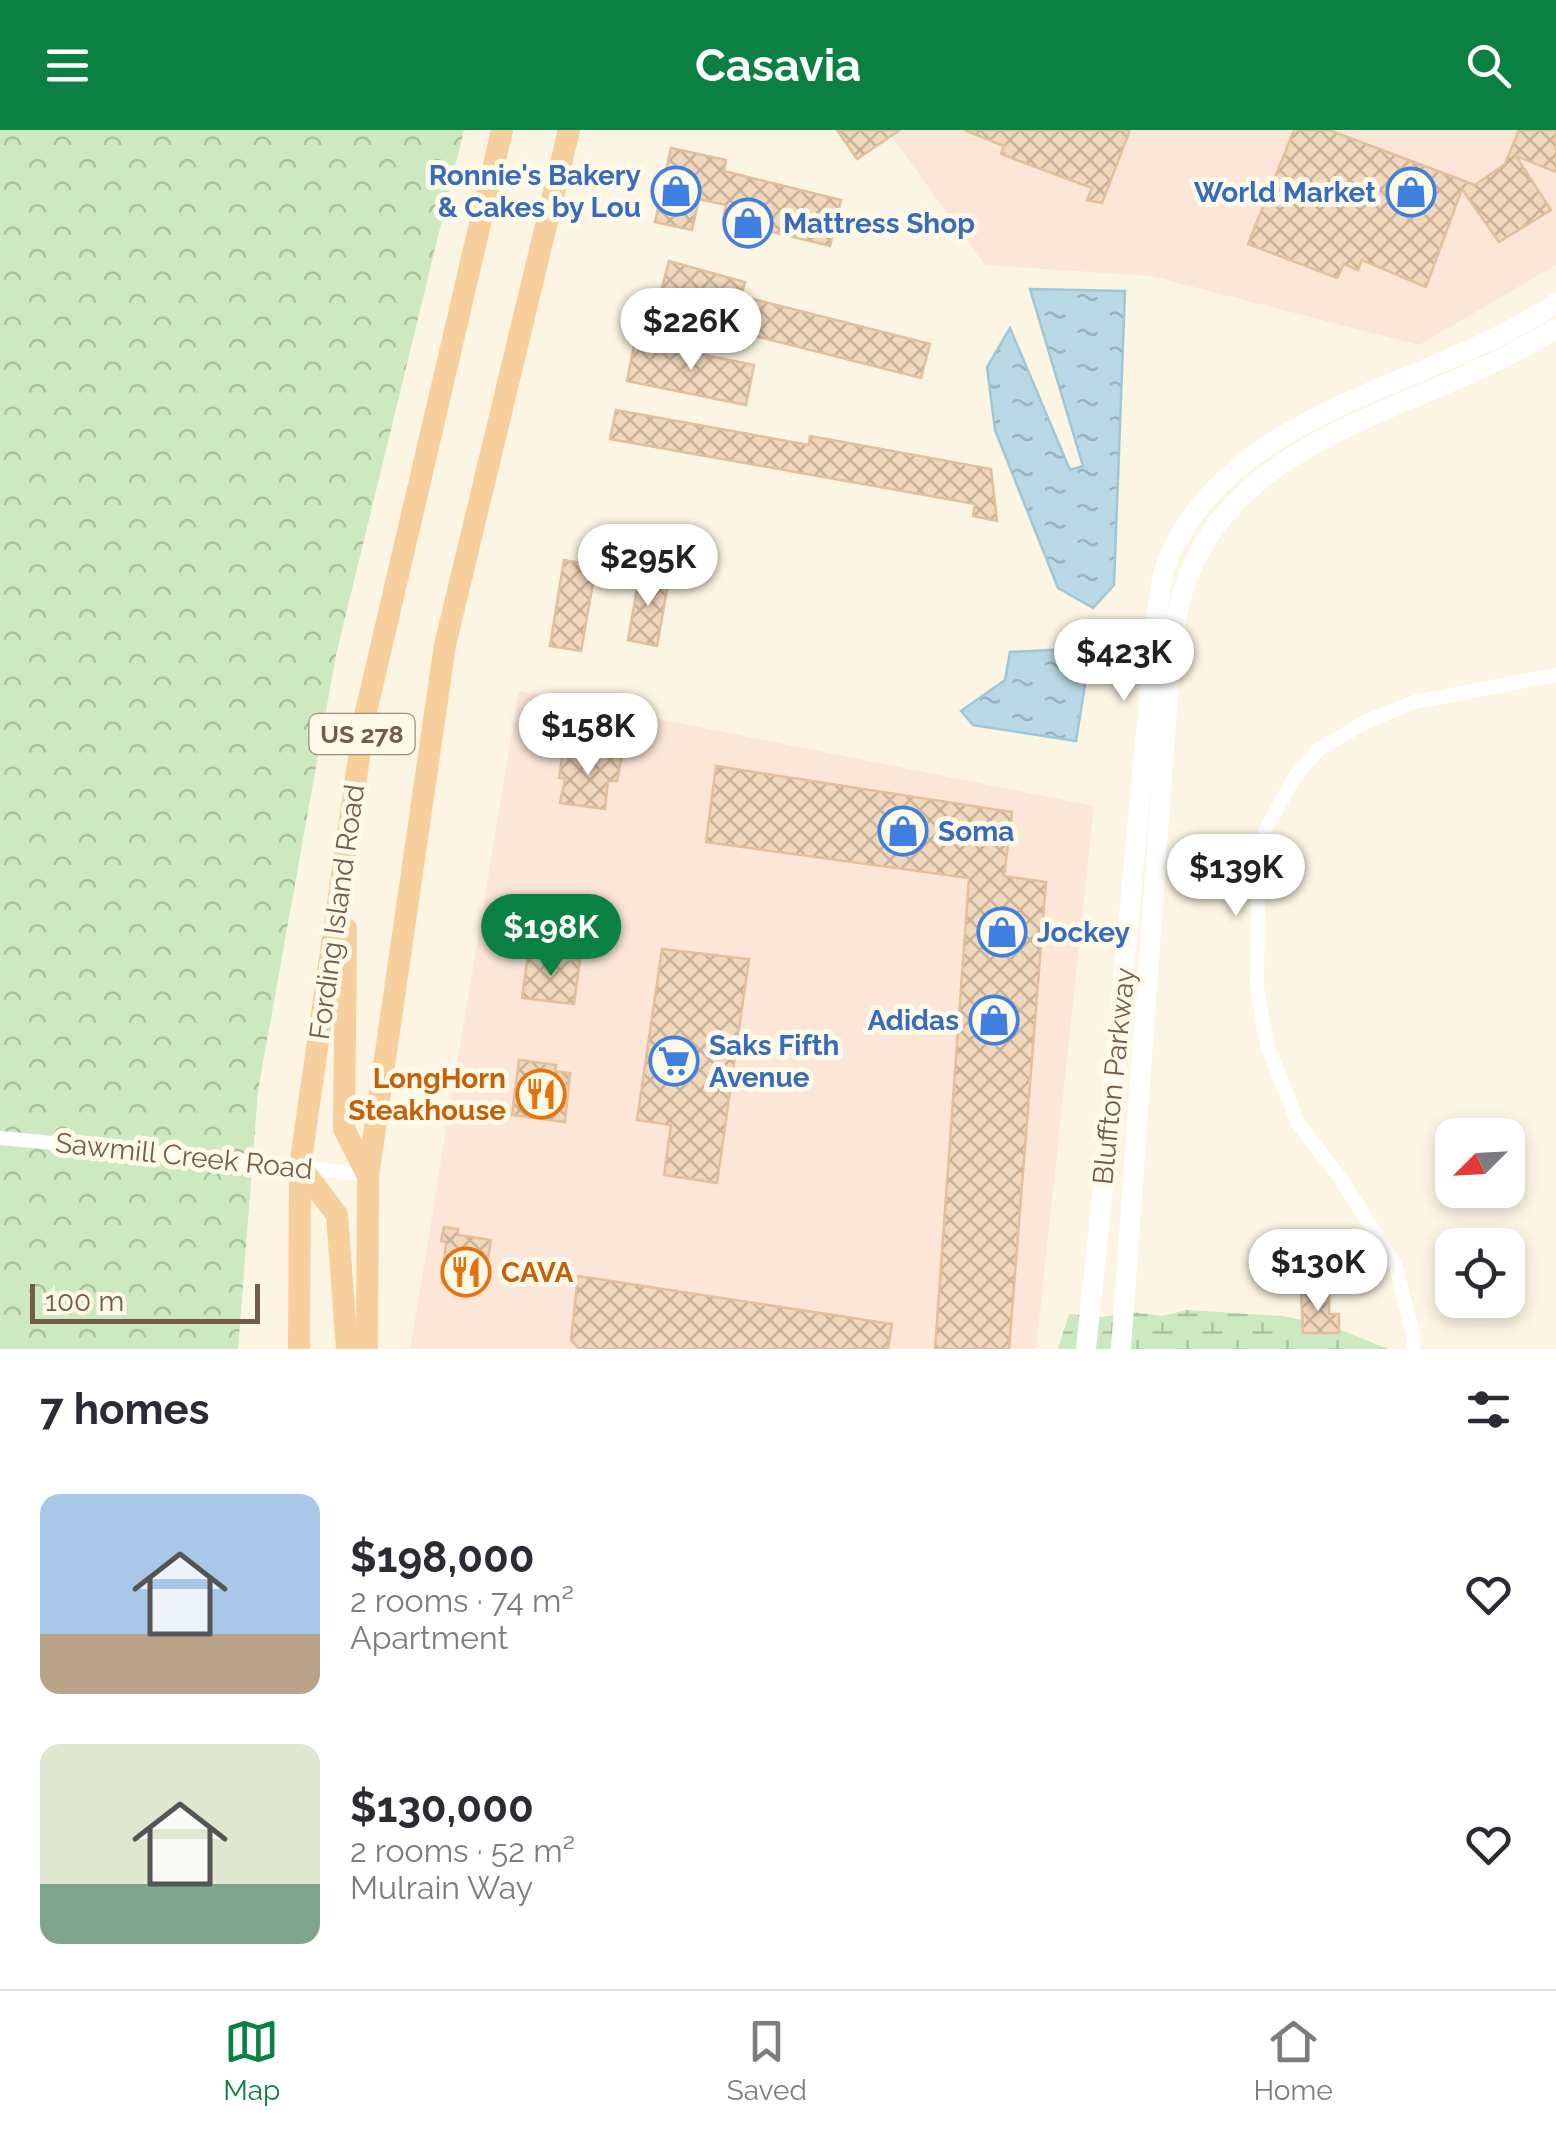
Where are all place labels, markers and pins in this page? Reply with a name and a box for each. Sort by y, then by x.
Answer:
place label: Ronnie's Bakery & Cakes by Lou [429,159,642,224]
shop icon: Ronnie's Bakery & Cakes by Lou [650,165,702,217]
shop icon: World Market [1385,166,1437,218]
place label: World Market [1194,176,1376,209]
shop icon: Mattress Shop [722,197,774,249]
place label: Mattress Shop [783,207,975,240]
pin: $226K [621,288,761,373]
pin: $295K [578,524,718,609]
pin: $423K [1054,619,1194,704]
pin: $158K [518,693,658,778]
shop icon: Soma [877,805,929,857]
place label: Soma [938,815,1014,848]
pin: $139K [1166,834,1306,919]
pin: $198K [481,894,621,979]
shop icon: Jockey [976,906,1028,958]
place label: Jockey [1037,916,1130,949]
shop icon: Adidas [968,994,1020,1046]
place label: Adidas [867,1004,959,1037]
place label: Saks Fifth Avenue [709,1029,840,1094]
supermarket icon: Saks Fifth Avenue [648,1035,700,1087]
place label: LongHorn Steakhouse [348,1062,506,1127]
restaurant icon: LongHorn Steakhouse [515,1068,567,1120]
pin: $130K [1248,1229,1388,1314]
restaurant icon: CAVA [440,1246,492,1298]
place label: CAVA [501,1256,573,1289]

